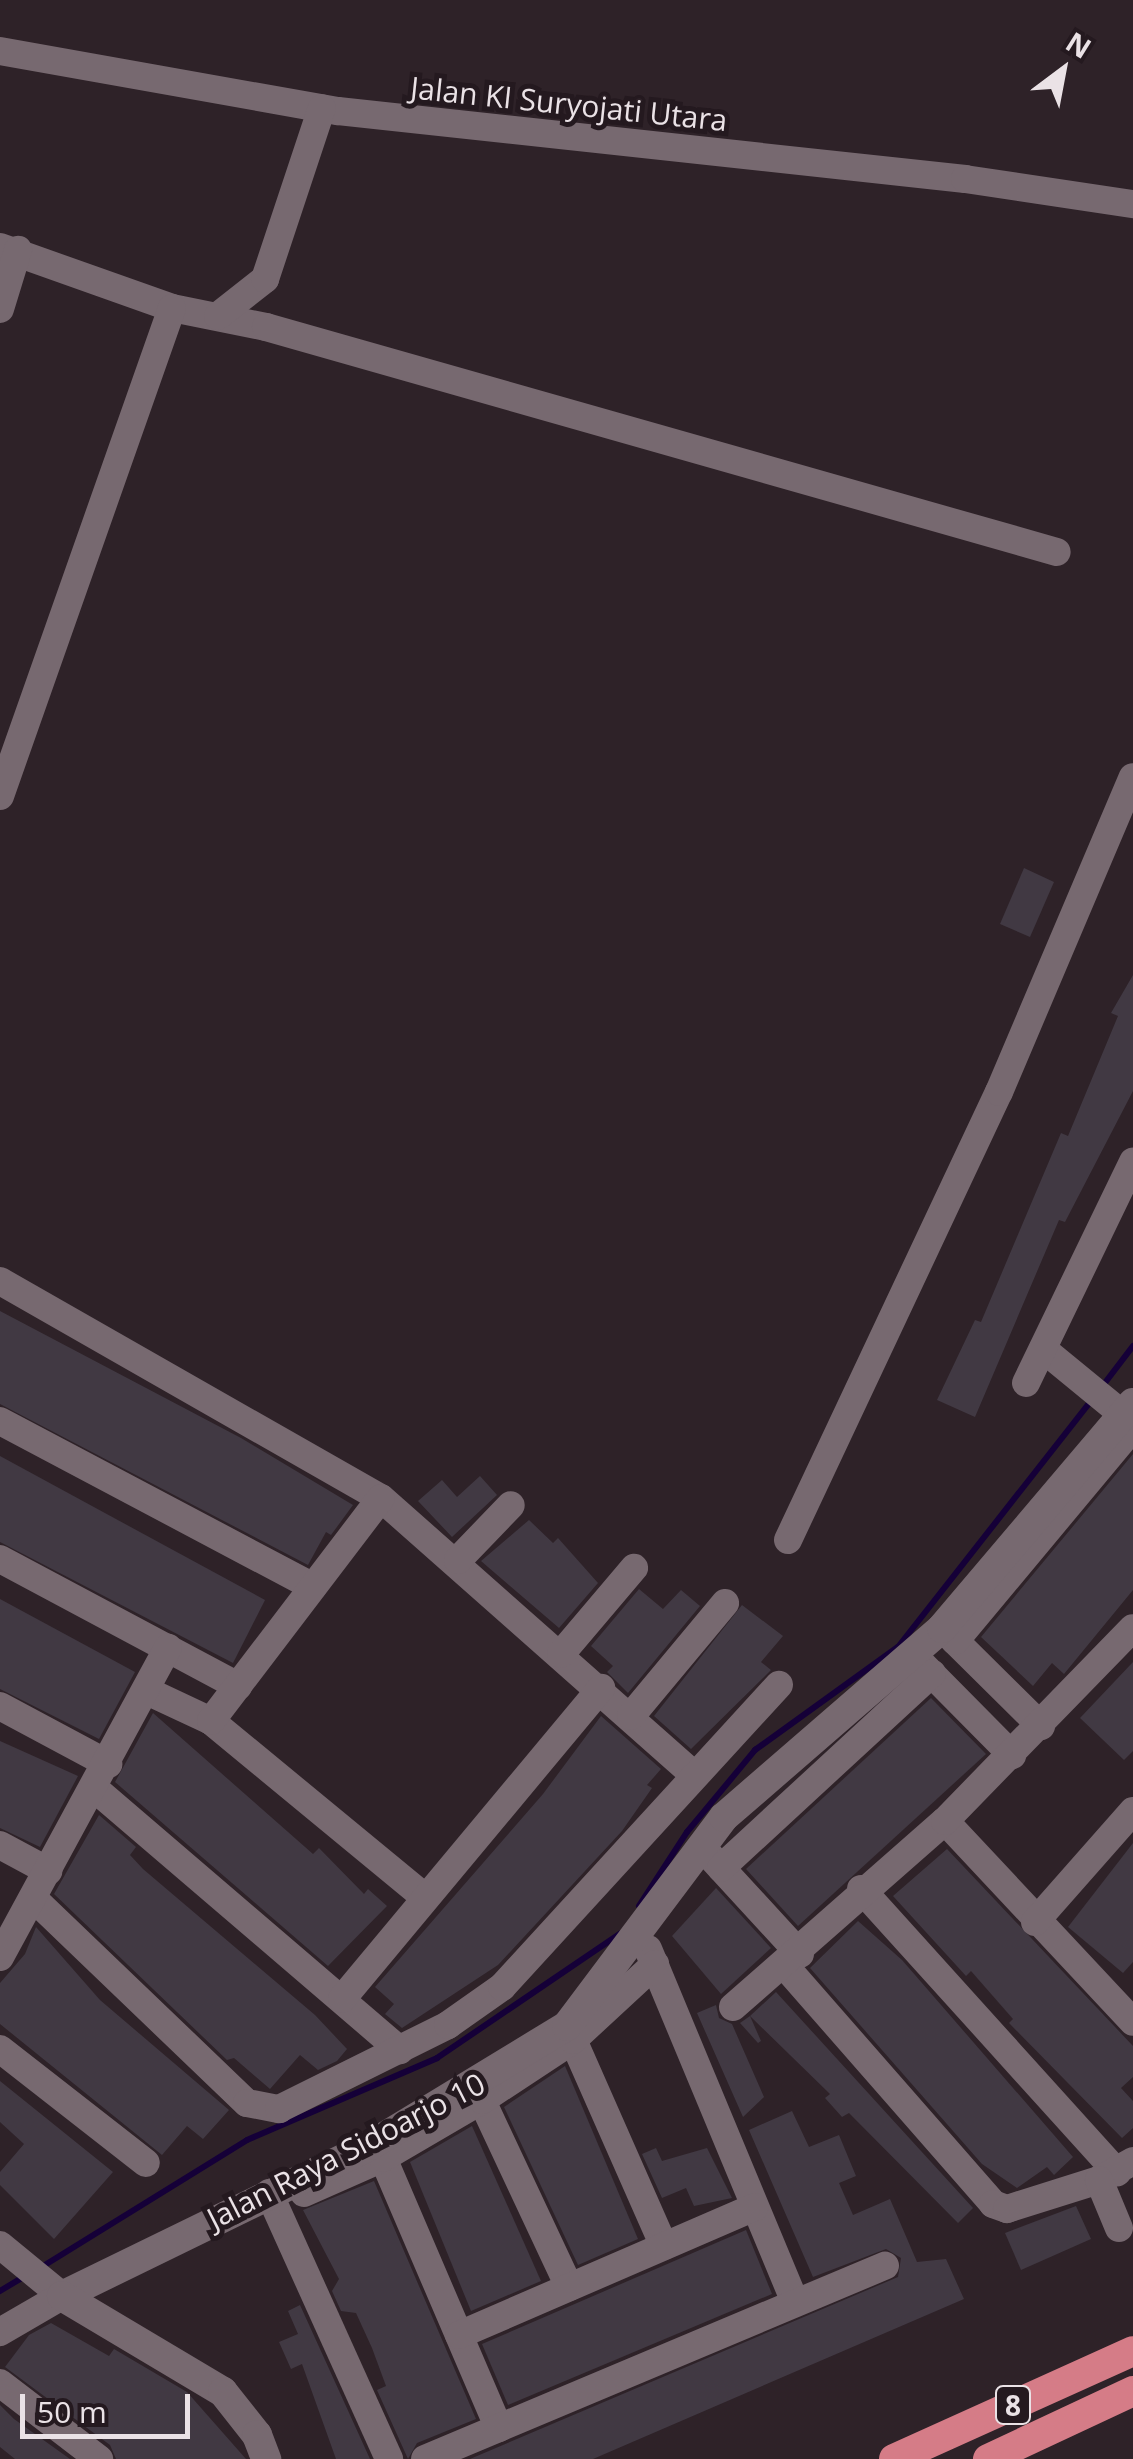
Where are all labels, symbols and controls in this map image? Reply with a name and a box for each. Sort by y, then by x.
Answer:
north arrow [1013,20,1113,120]
text: N [1059,22,1099,67]
street label: Jalan KI Suryojati Utara [409,69,729,139]
street label: Jalan Raya Sidoarjo 10 [201,2065,491,2237]
scale bar [25,2374,195,2436]
road number: 8 [993,2382,1033,2428]
text: 50 m [37,2391,107,2432]

